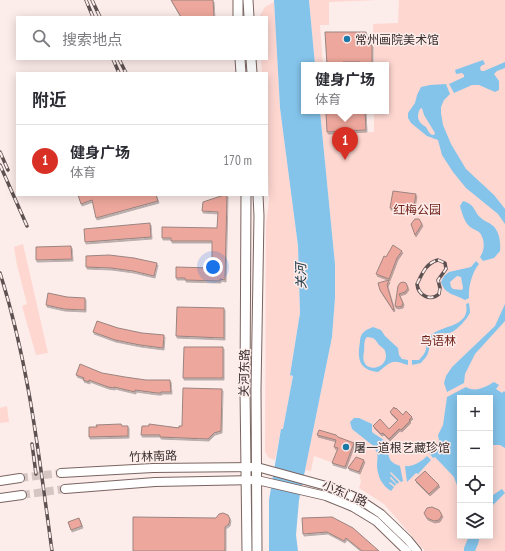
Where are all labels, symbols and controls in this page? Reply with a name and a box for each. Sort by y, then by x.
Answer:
search box [16,16,268,60]
icon: search [30,27,52,49]
text: 搜索地点 [62,30,122,49]
place label: 常州画院美术馆 [355,32,439,47]
marker: 常州画院美术馆 [342,34,352,44]
popup [301,62,389,114]
text: 健身广场 [315,70,375,89]
text: 附近 [32,89,66,111]
text: 体育 [315,91,341,108]
pin: 1 [332,127,358,160]
text: 健身广场 [70,143,130,162]
text: 1 [42,152,48,169]
text: 170 m [223,152,252,169]
text: 体育 [70,164,96,181]
park label: 红梅公园 [393,202,441,217]
your location [203,257,223,277]
water label: 关河 [292,260,310,289]
park label: 鸟语林 [420,333,456,348]
street label: 关河东路 [236,349,252,397]
map controls [457,395,493,539]
button: + [457,395,493,431]
button: − [457,431,493,467]
place label: 屠一道根艺藏珍馆 [354,440,450,455]
marker: 屠一道根艺藏珍馆 [341,442,351,452]
street label: 竹林南路 [129,448,177,464]
button: locate [457,467,493,503]
street label: 小东门路 [320,477,370,509]
button: layers [457,503,493,539]

